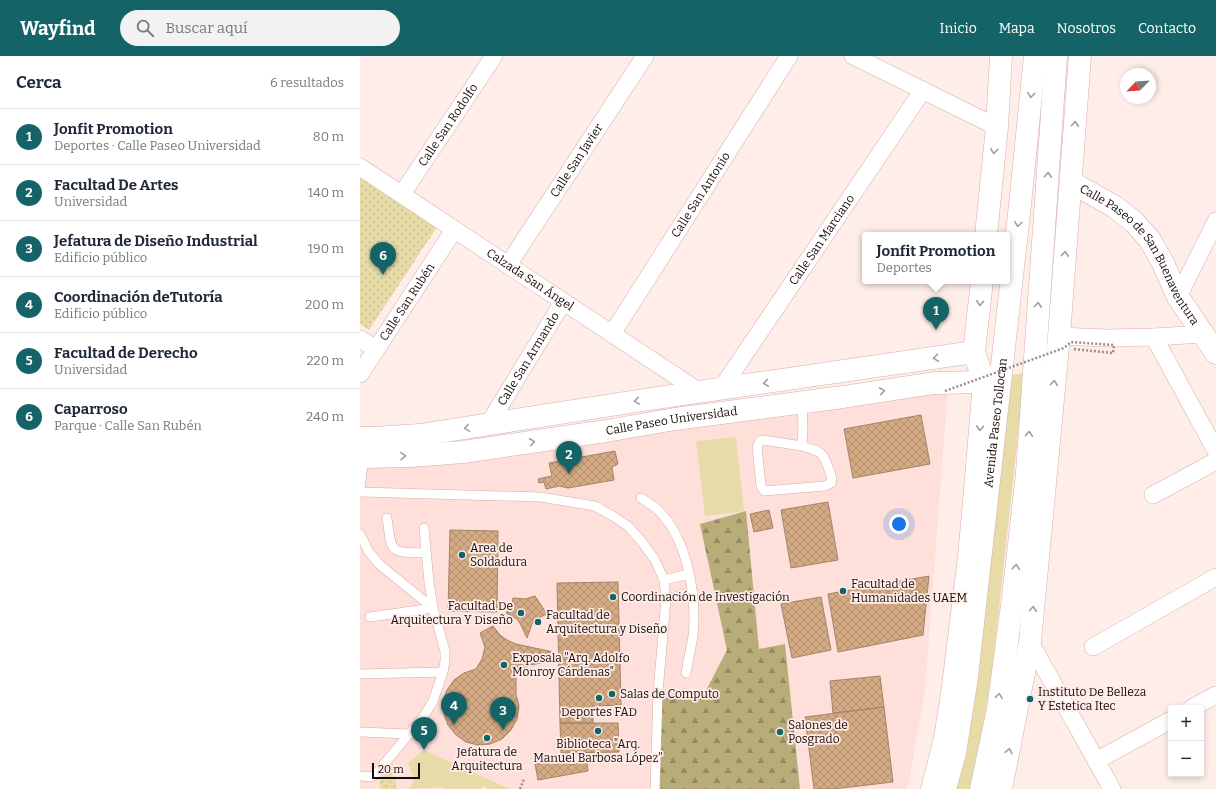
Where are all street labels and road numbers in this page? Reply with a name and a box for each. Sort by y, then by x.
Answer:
street label: Calle San Rodolfo [415,81,481,169]
street label: Calle San Javier [547,120,606,200]
street label: Calle San Antonio [668,149,733,240]
street label: Calle Paseo de San Buenaventura [1077,181,1202,328]
street label: Calle San Marciano [786,192,857,288]
street label: Calzada San Ángel [484,246,577,314]
street label: Calle San Rubén [377,260,438,343]
street label: Calle San Armando [495,310,562,408]
street label: Avenida Paseo Tollocan [981,357,1010,488]
street label: Calle Paseo Universidad [605,404,738,438]

